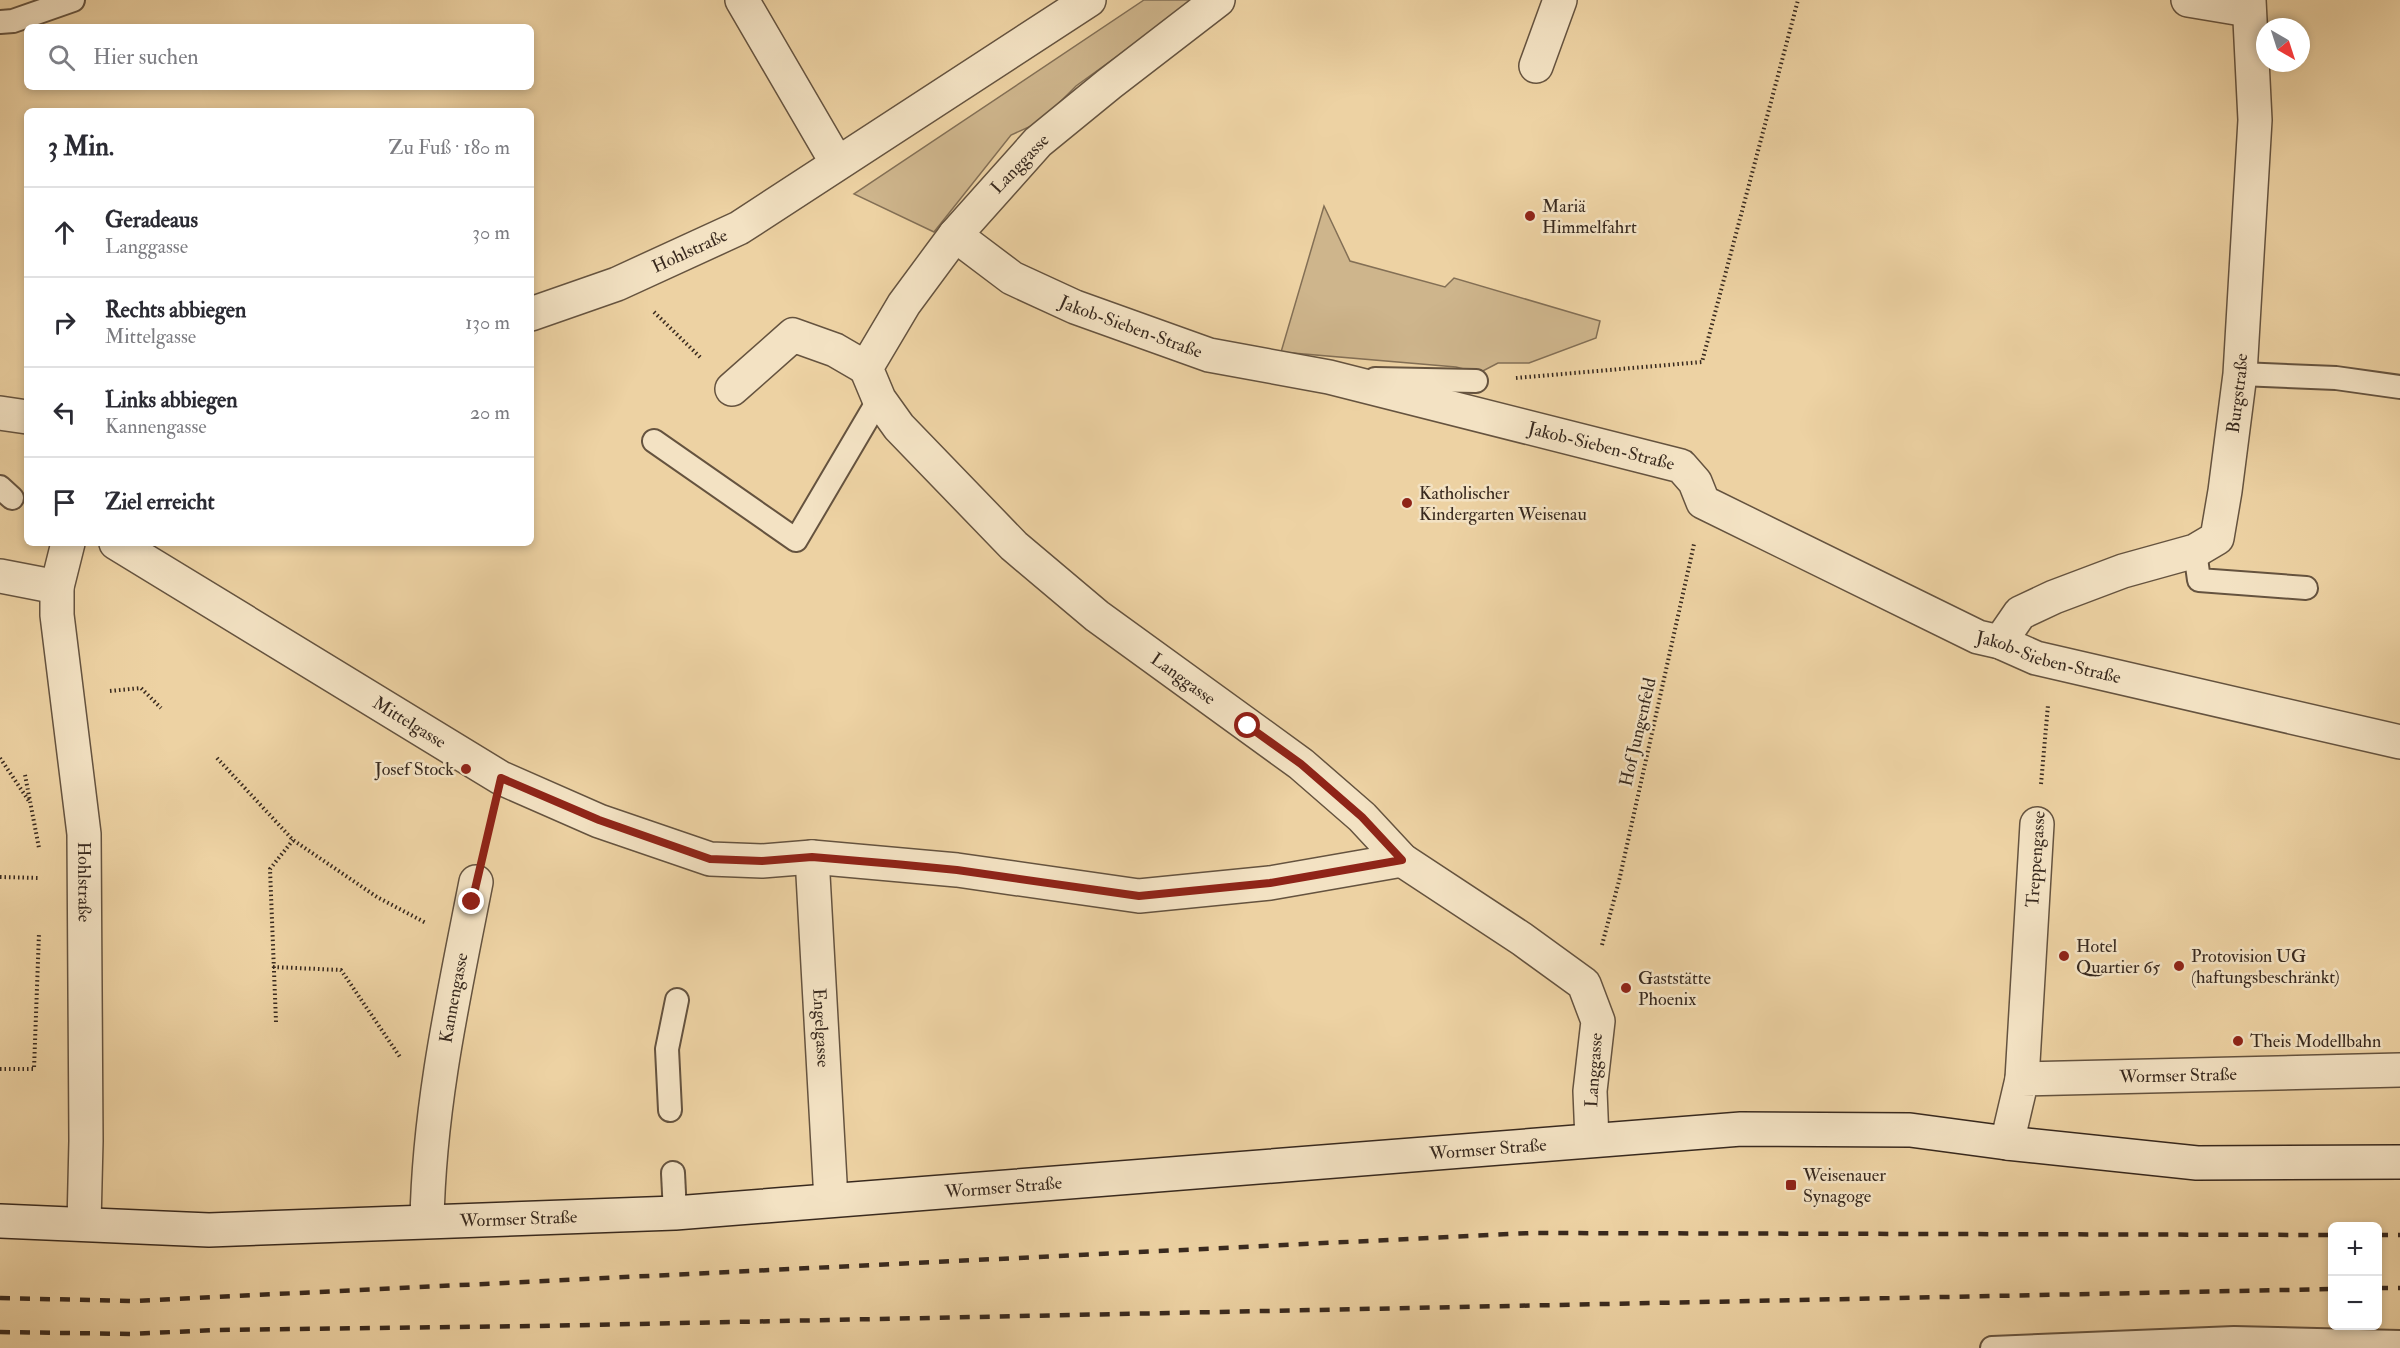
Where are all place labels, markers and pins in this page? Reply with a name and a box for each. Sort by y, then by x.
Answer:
place label: Mariä Himmelfahrt [1542,195,1637,239]
marker: Mariä Himmelfahrt [1523,209,1537,223]
place label: Katholischer Kindergarten Weisenau [1419,482,1587,526]
marker: Katholischer Kindergarten Weisenau [1400,496,1414,510]
place label: Josef Stock [374,758,454,781]
marker: Josef Stock [459,762,473,776]
place label: Hotel Quartier 65 [2076,935,2160,979]
place label: Protovision UG (haftungsbeschränkt) [2191,945,2340,989]
marker: Hotel Quartier 65 [2057,949,2071,963]
marker: Protovision UG (haftungsbeschränkt) [2172,959,2186,973]
place label: Gaststätte Phoenix [1638,967,1712,1011]
marker: Gaststätte Phoenix [1619,981,1633,995]
place label: Theis Modellbahn [2250,1030,2381,1053]
marker: Theis Modellbahn [2231,1034,2245,1048]
place label: Weisenauer Synagoge [1802,1164,1886,1208]
marker: Weisenauer Synagoge [1784,1178,1798,1192]

